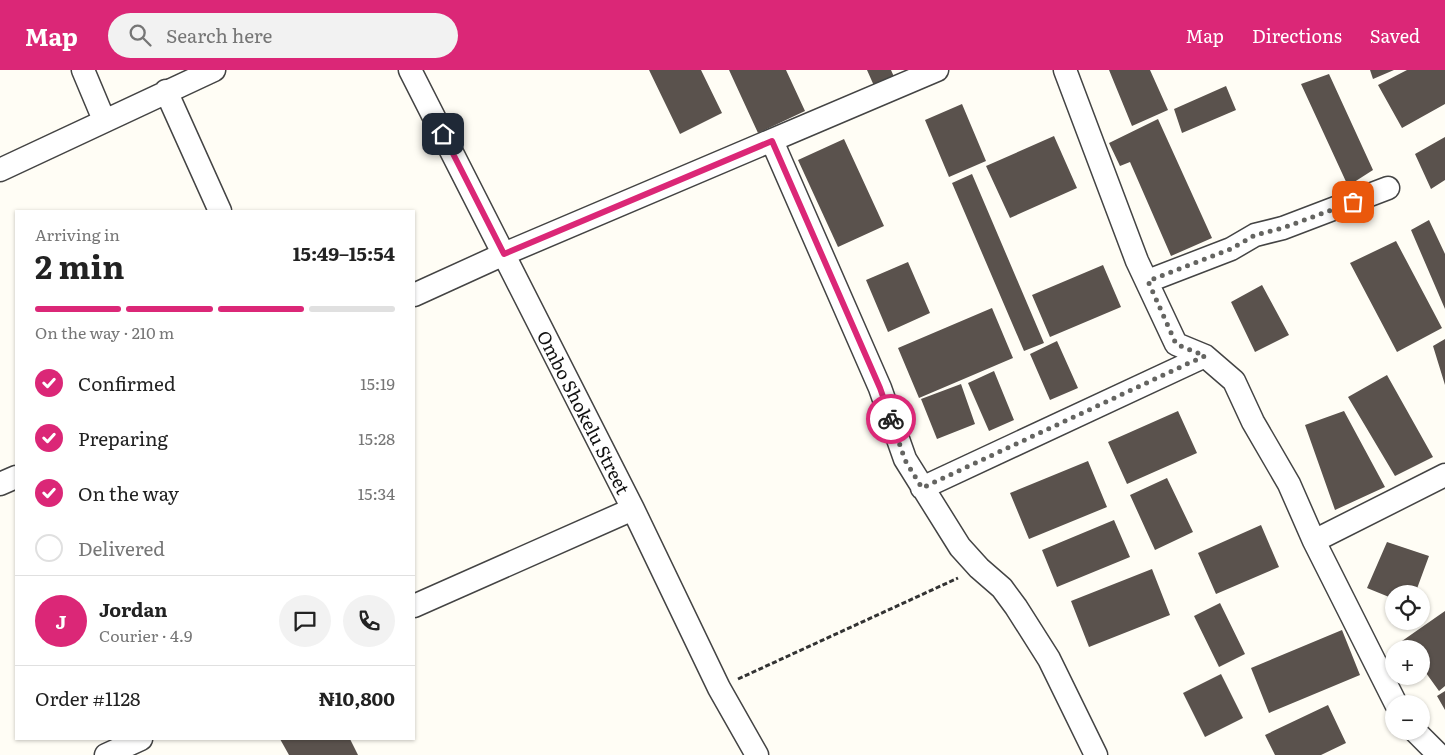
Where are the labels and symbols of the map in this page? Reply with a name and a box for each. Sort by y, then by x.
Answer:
pin [422,113,464,155]
pin [1332,181,1374,223]
street label: Ombo Shokelu Street [531,325,637,499]
courier [866,394,916,444]

